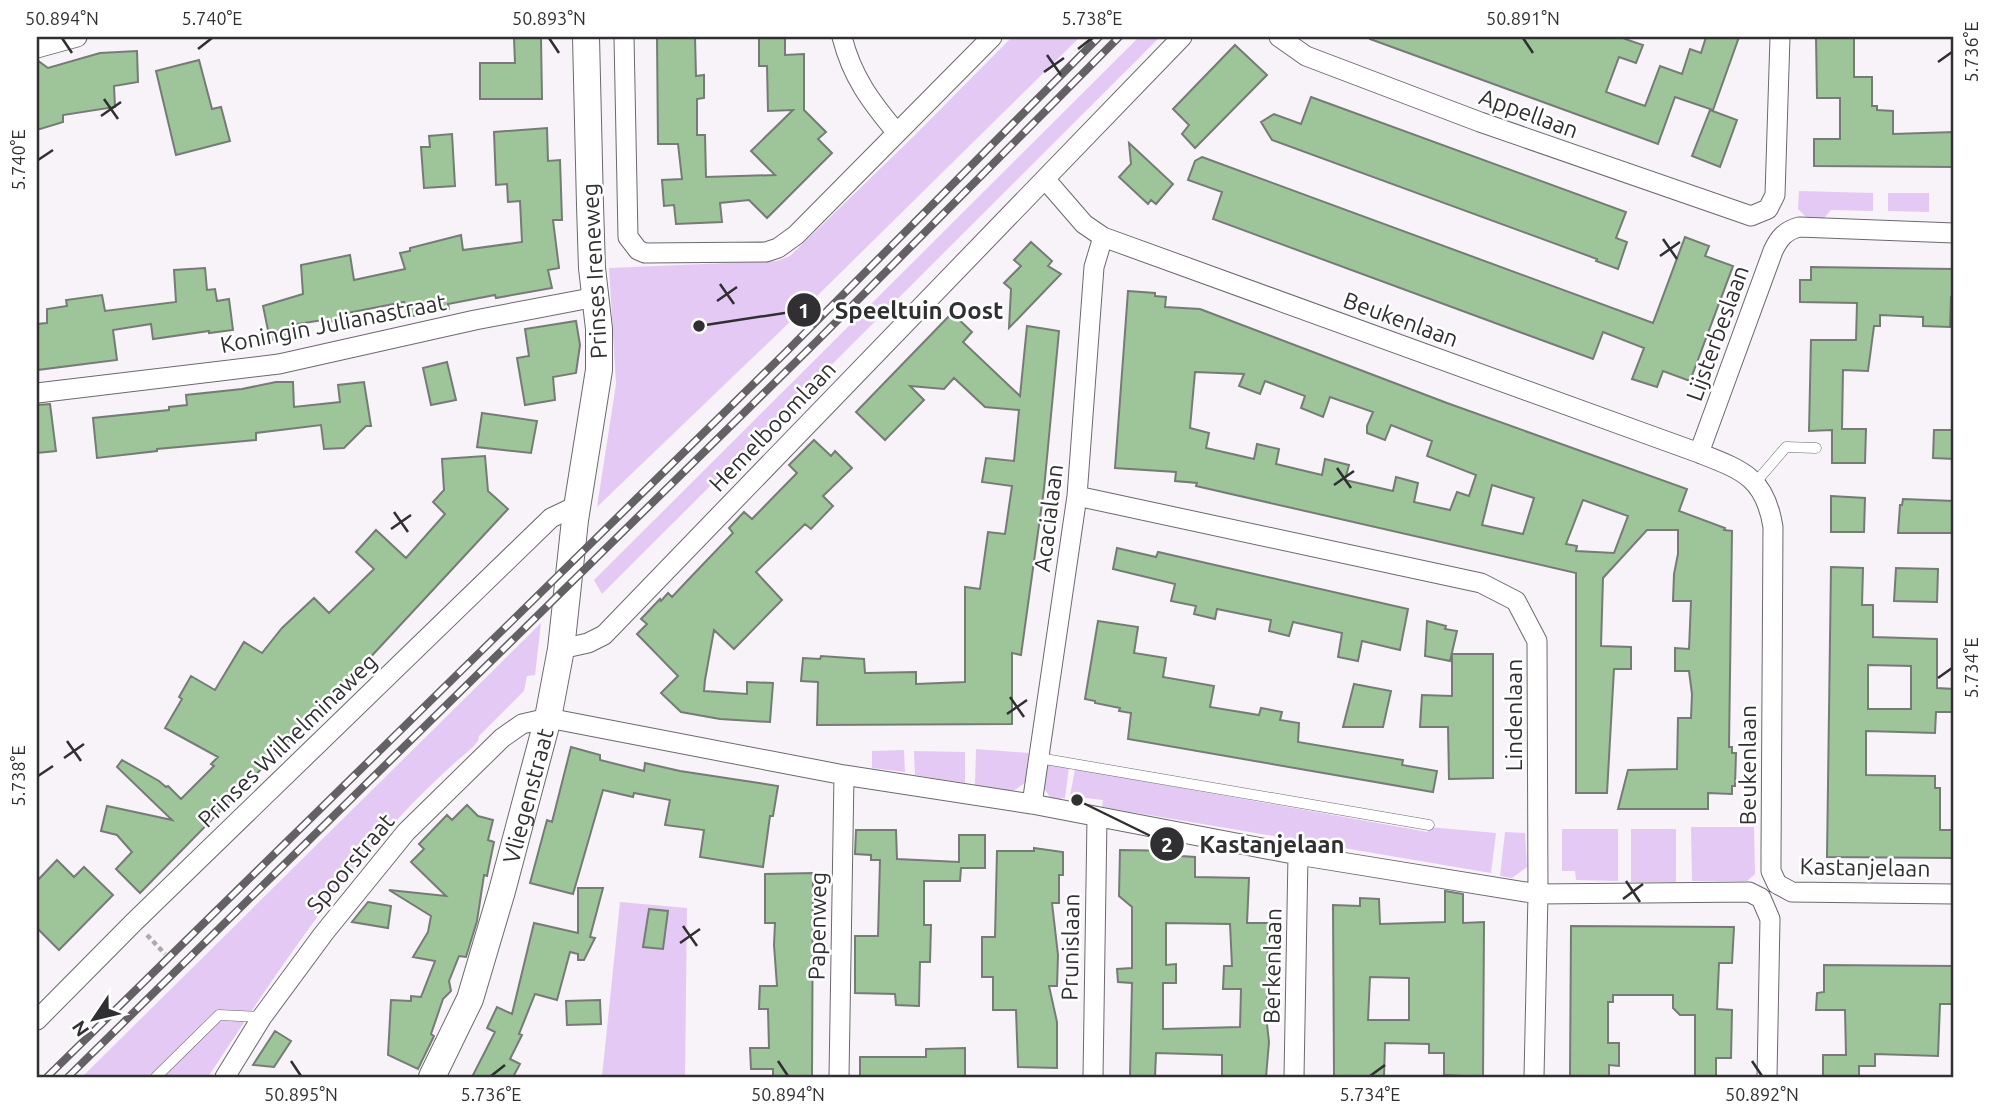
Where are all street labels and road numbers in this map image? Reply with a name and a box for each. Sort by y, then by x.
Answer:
street label: Appellaan [1476,84,1582,142]
street label: Prinses Ireneweg [577,182,611,360]
street label: Lijsterbeslaan [1681,262,1753,404]
street label: Beukenlaan [1340,287,1462,351]
street label: Koningin Julianastraat [218,289,448,357]
street label: Hemelboomlaan [704,356,840,496]
street label: Acacialaan [1029,463,1067,573]
street label: Prinses Wilhelminaweg [193,648,381,832]
street label: Lindenlaan [1501,659,1526,771]
street label: Beukenlaan [1735,705,1760,825]
street label: Vliegenstraat [497,726,557,866]
street label: Spoorstraat [301,808,399,918]
street label: Kastanjelaan [1799,853,1931,881]
street label: Papenweg [804,872,830,980]
street label: Prunislaan [1057,893,1083,1001]
street label: Berkenlaan [1258,908,1286,1024]

